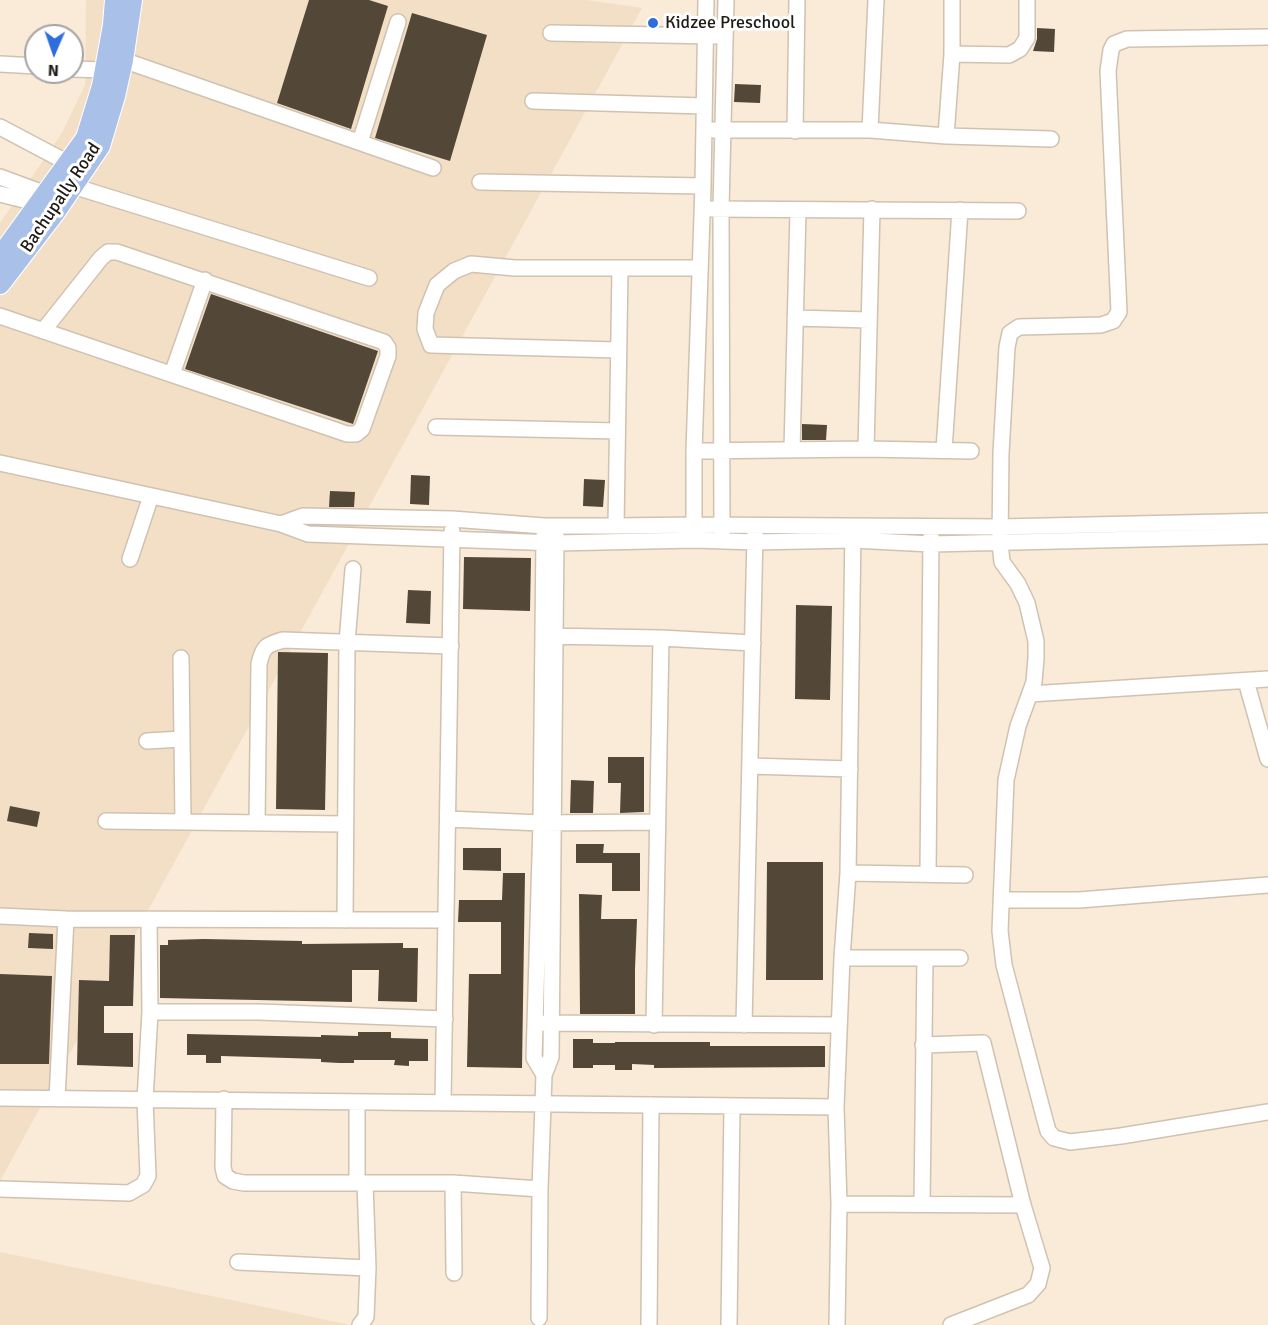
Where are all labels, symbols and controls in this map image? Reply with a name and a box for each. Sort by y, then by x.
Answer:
place label: Kidzee Preschool [665,12,795,34]
marker: Kidzee Preschool [646,16,660,30]
north arrow [24,24,84,84]
text: N [48,60,59,80]
street label: Bachupally Road [16,139,106,257]

